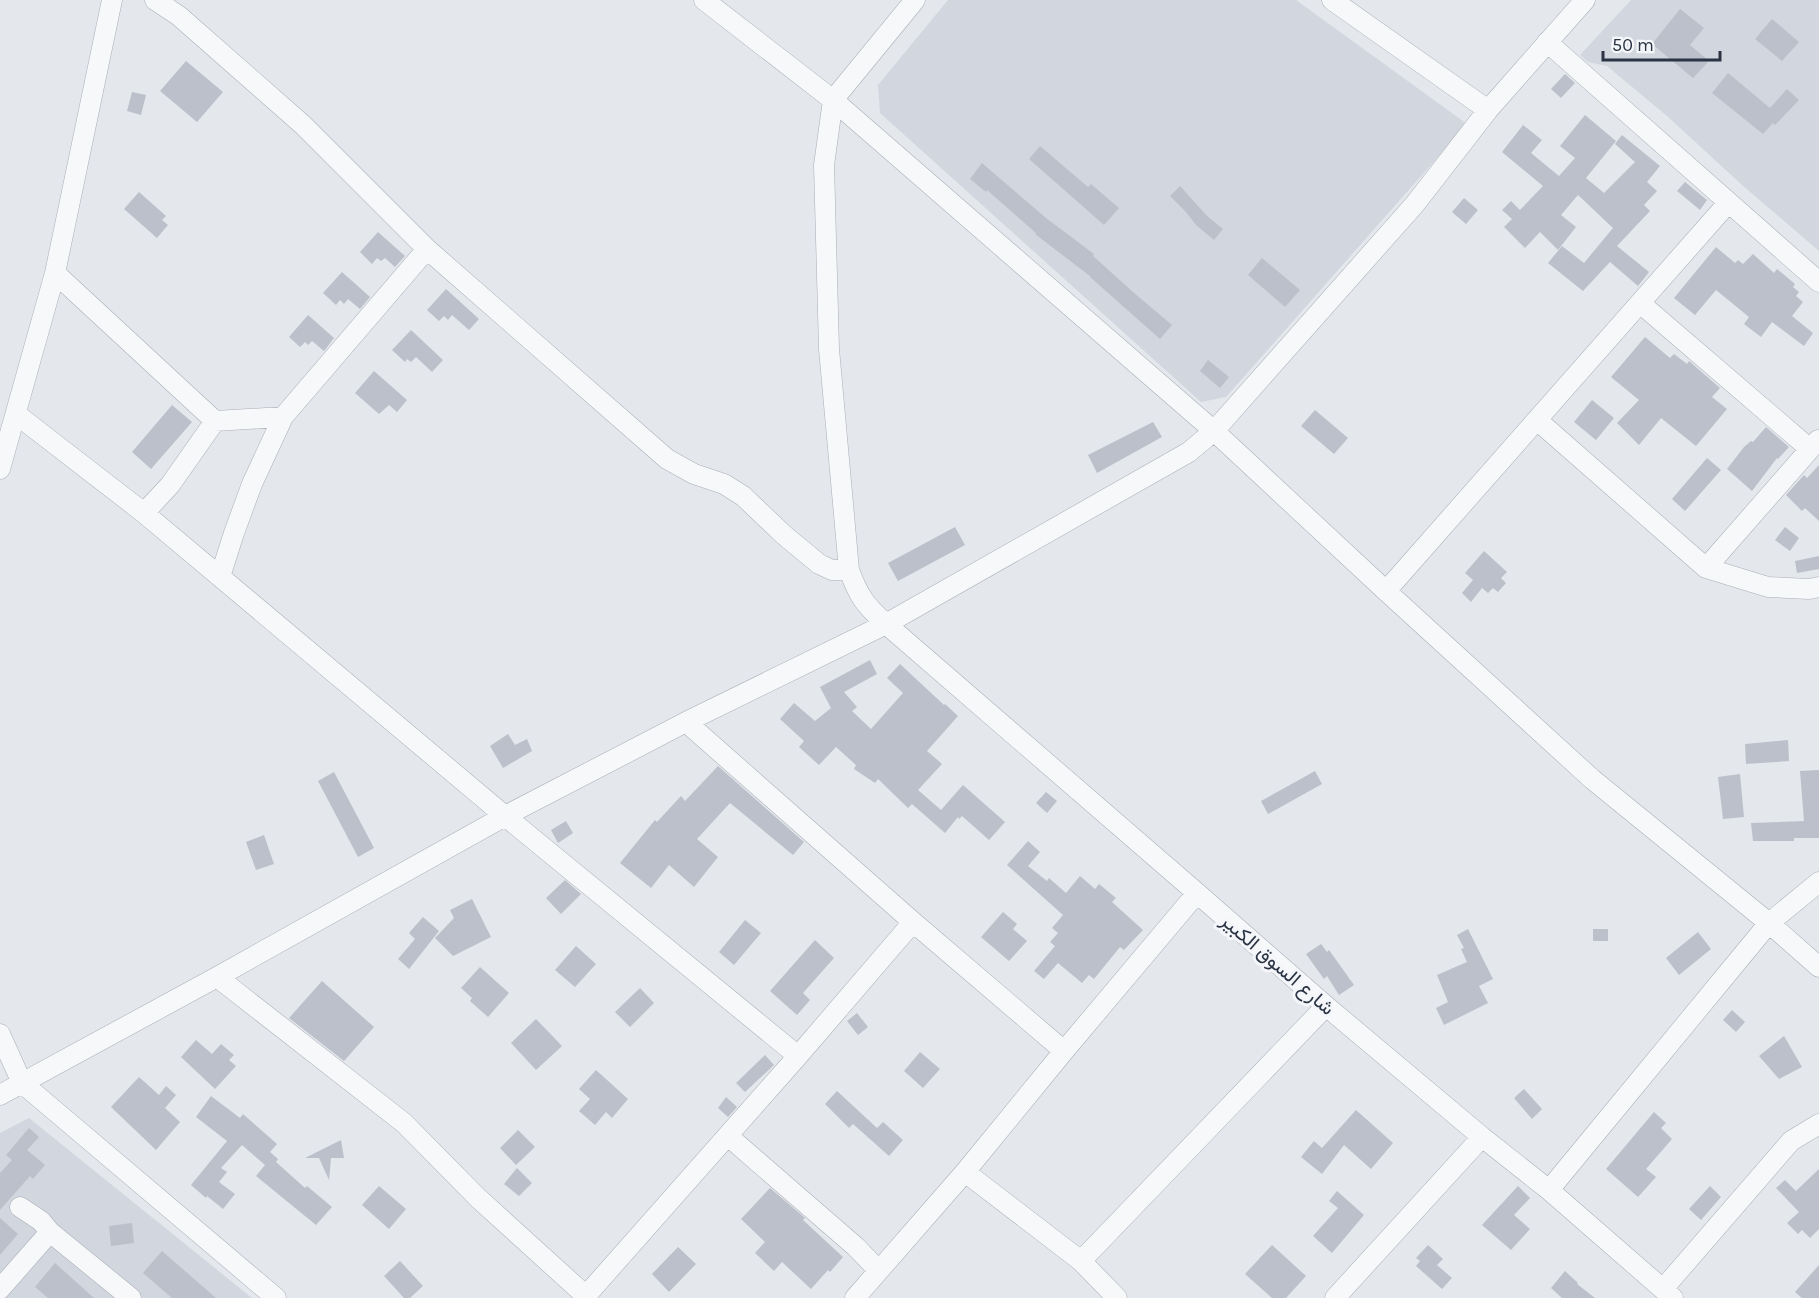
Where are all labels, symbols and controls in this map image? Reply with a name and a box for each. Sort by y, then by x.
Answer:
scale bar [1603,24,1720,62]
text: 50 m [1612,34,1654,56]
street label: شارع السوق الكبير [1214,908,1339,1021]

